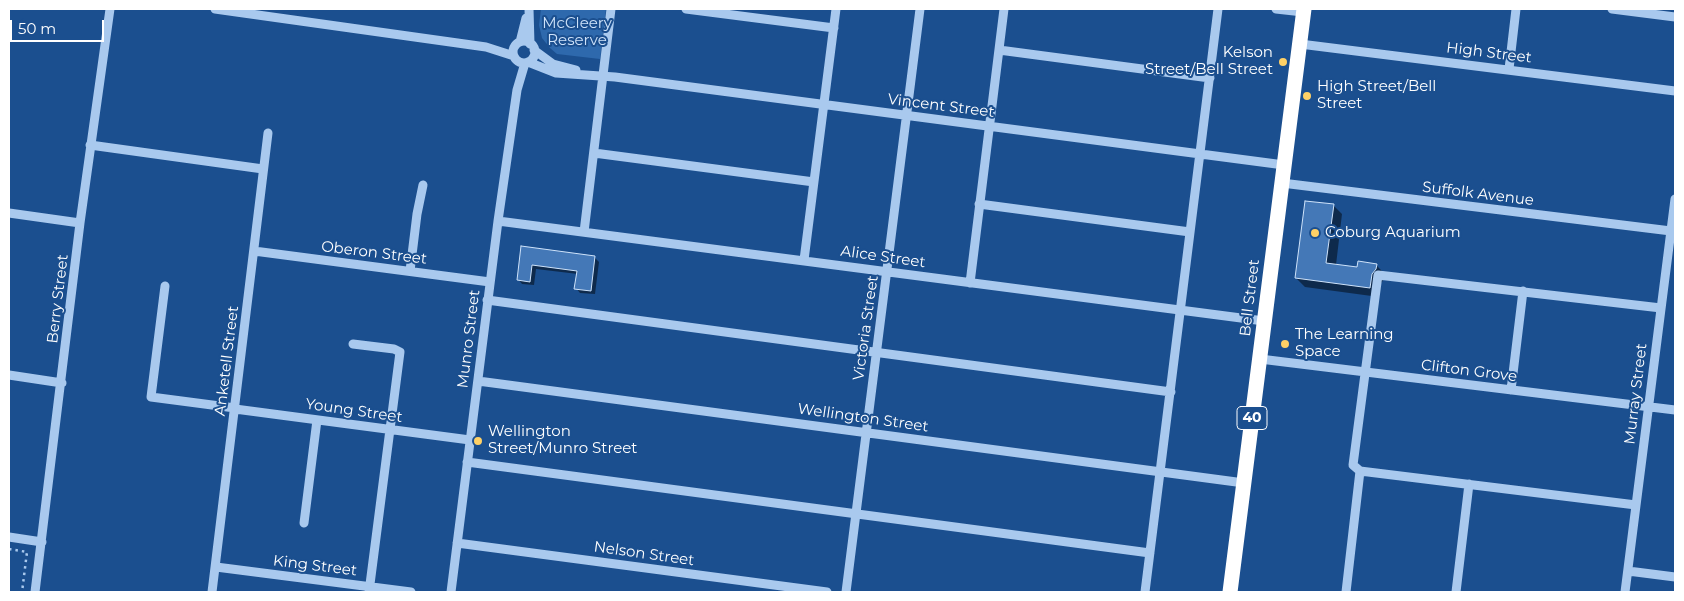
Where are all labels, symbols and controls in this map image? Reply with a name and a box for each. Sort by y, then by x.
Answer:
scale bar [12,10,106,42]
park label: McCleery Reserve [542,15,612,50]
text: 50 m [18,19,56,38]
street label: High Street [1445,39,1533,67]
place label: Kelson Street/Bell Street [1145,44,1273,79]
marker: Kelson Street/Bell Street [1277,56,1289,68]
place label: High Street/Bell Street [1317,78,1436,113]
marker: High Street/Bell Street [1301,90,1313,102]
street label: Vincent Street [887,91,995,121]
street label: Suffolk Avenue [1421,178,1535,210]
place label: Coburg Aquarium [1325,224,1461,242]
marker: Coburg Aquarium [1309,227,1321,239]
street label: Oberon Street [320,238,428,268]
street label: Alice Street [839,242,927,272]
street label: Berry Street [44,253,72,345]
street label: Bell Street [1236,258,1264,338]
street label: Victoria Street [850,274,882,382]
street label: Munro Street [454,289,484,389]
street label: Anketell Street [211,305,243,417]
place label: The Learning Space [1295,326,1394,361]
marker: The Learning Space [1279,338,1291,350]
street label: Murray Street [1621,342,1651,446]
street label: Clifton Grove [1420,356,1518,386]
street label: Young Street [304,395,404,427]
street label: Wellington Street [796,400,930,436]
road number: 40 [1237,406,1267,429]
place label: Wellington Street/Munro Street [488,423,637,458]
marker: Wellington Street/Munro Street [472,435,484,447]
street label: Nelson Street [593,538,695,570]
street label: King Street [272,552,358,580]

